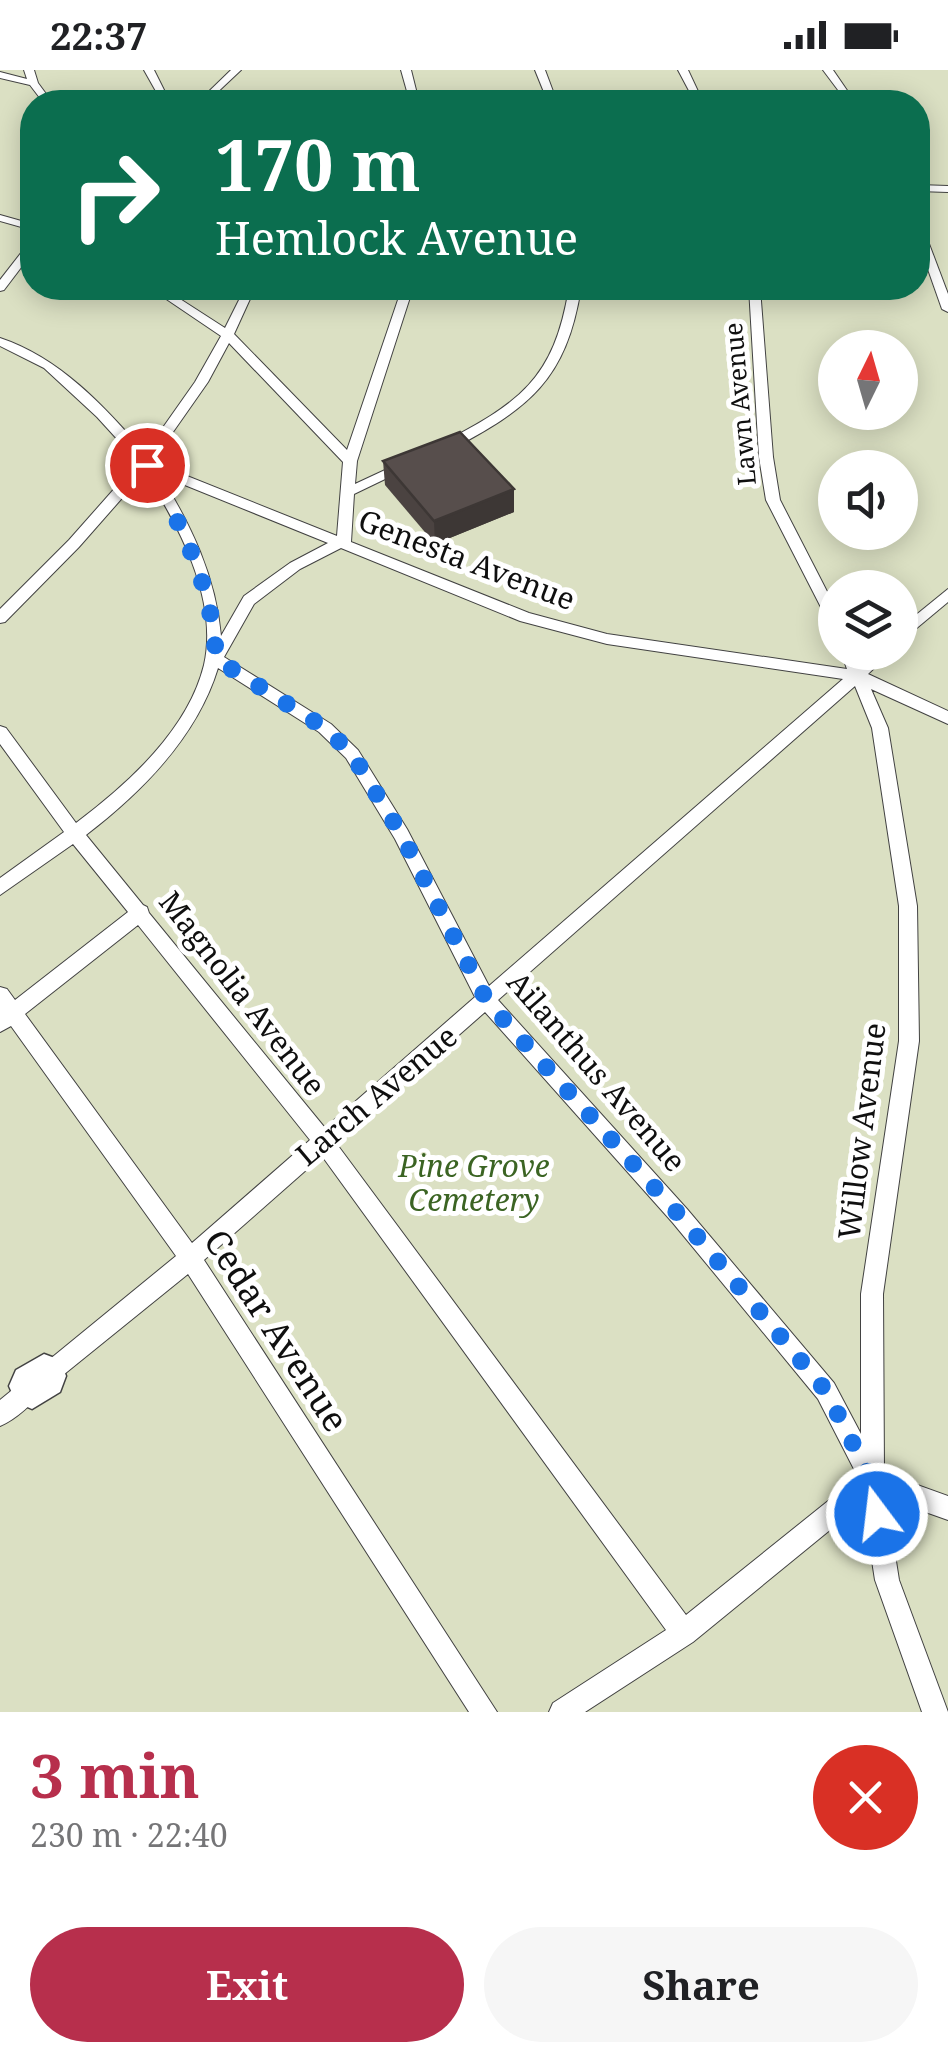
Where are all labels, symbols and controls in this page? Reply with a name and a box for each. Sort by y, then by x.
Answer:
text: 22:37 [50,9,147,61]
text: 170 m [215,116,421,212]
icon: right [50,130,180,260]
text: Hemlock Avenue [215,207,578,268]
street label: Lawn Avenue [715,321,763,487]
north arrow [818,330,918,430]
map controls [818,330,918,670]
pin [105,423,190,508]
icon: arrive [120,438,175,493]
button: sound [818,450,918,550]
street label: Genesta Avenue [353,499,581,619]
button: layers [818,570,918,670]
street label: Magnolia Avenue [150,882,336,1104]
street label: Ailanthus Avenue [498,962,696,1180]
street label: Larch Avenue [287,1015,465,1175]
street label: Willow Avenue [827,1020,895,1242]
park label: Pine Grove Cemetery [397,1145,550,1220]
street label: Cedar Avenue [194,1220,360,1440]
position arrow [825,1462,929,1566]
text: 3 min [30,1734,200,1816]
button: close [813,1745,918,1850]
text: 230 m · 22:40 [30,1813,228,1856]
button: Exit [30,1927,464,2042]
button: Share [484,1927,918,2042]

